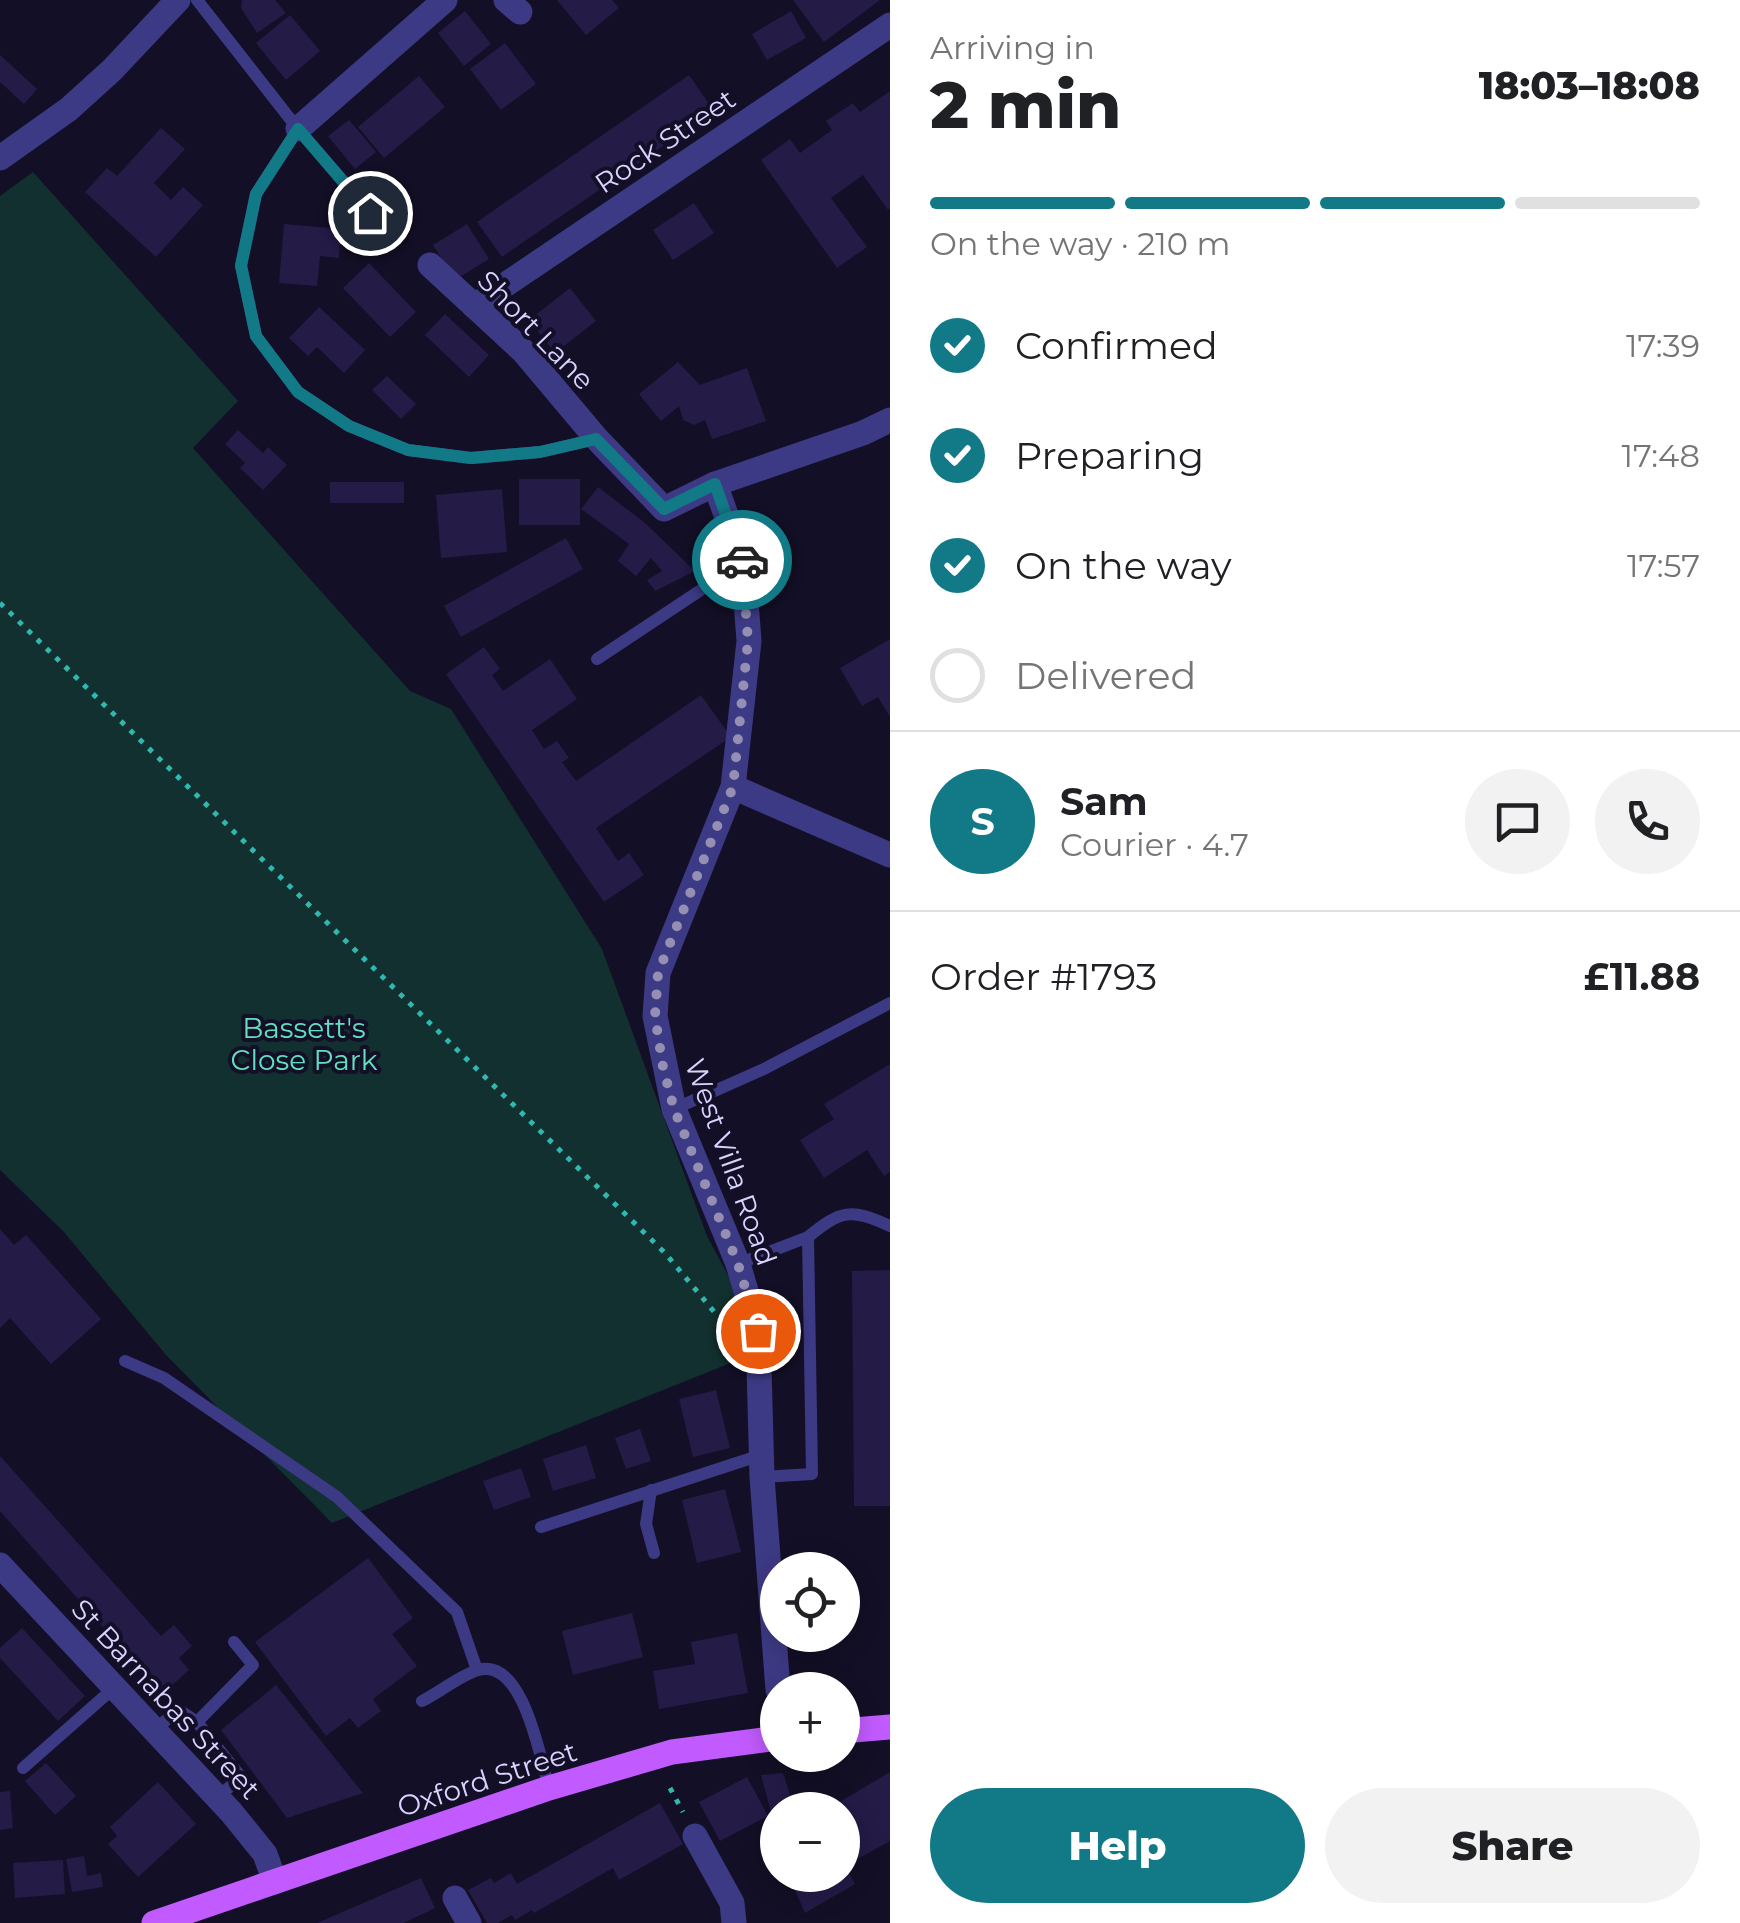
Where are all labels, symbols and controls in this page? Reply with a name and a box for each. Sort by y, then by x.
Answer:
text: Arriving in [930,28,1095,67]
text: 18:03–18:08 [1479,62,1700,109]
text: 2 min [930,65,1121,144]
street label: Rock Street [588,82,742,200]
pin [328,171,413,256]
icon: home [343,186,398,241]
text: On the way · 210 m [930,224,1230,263]
street label: Short Lane [471,263,601,397]
icon: check [930,318,985,373]
text: Confirmed [1015,322,1218,369]
text: 17:39 [1626,326,1700,365]
icon: check [930,428,985,483]
text: Preparing [1015,432,1204,479]
text: 17:48 [1622,436,1700,475]
courier [692,510,792,610]
icon: car [715,533,770,588]
icon: check [930,538,985,593]
text: On the way [1015,542,1232,589]
text: 17:57 [1627,546,1700,585]
text: Delivered [1015,652,1196,699]
button: chat [1465,769,1570,874]
button: phone [1595,769,1700,874]
text: Sam [1060,778,1148,825]
text: S [970,798,995,845]
text: Courier · 4.7 [1060,825,1249,864]
text: Order #1793 [930,953,1157,1000]
text: £11.88 [1584,953,1700,1000]
park label: Bassett's Close Park [231,1011,378,1077]
street label: West Villa Road [678,1054,784,1270]
pin [716,1289,801,1374]
icon: bag [731,1304,786,1359]
map controls [760,1552,860,1892]
button: locate [760,1552,860,1652]
street label: St Barnabas Street [65,1592,267,1806]
button: + [760,1672,860,1772]
street label: Oxford Street [393,1734,581,1824]
button: Help [930,1788,1305,1903]
button: Share [1325,1788,1700,1903]
button: − [760,1792,860,1892]

